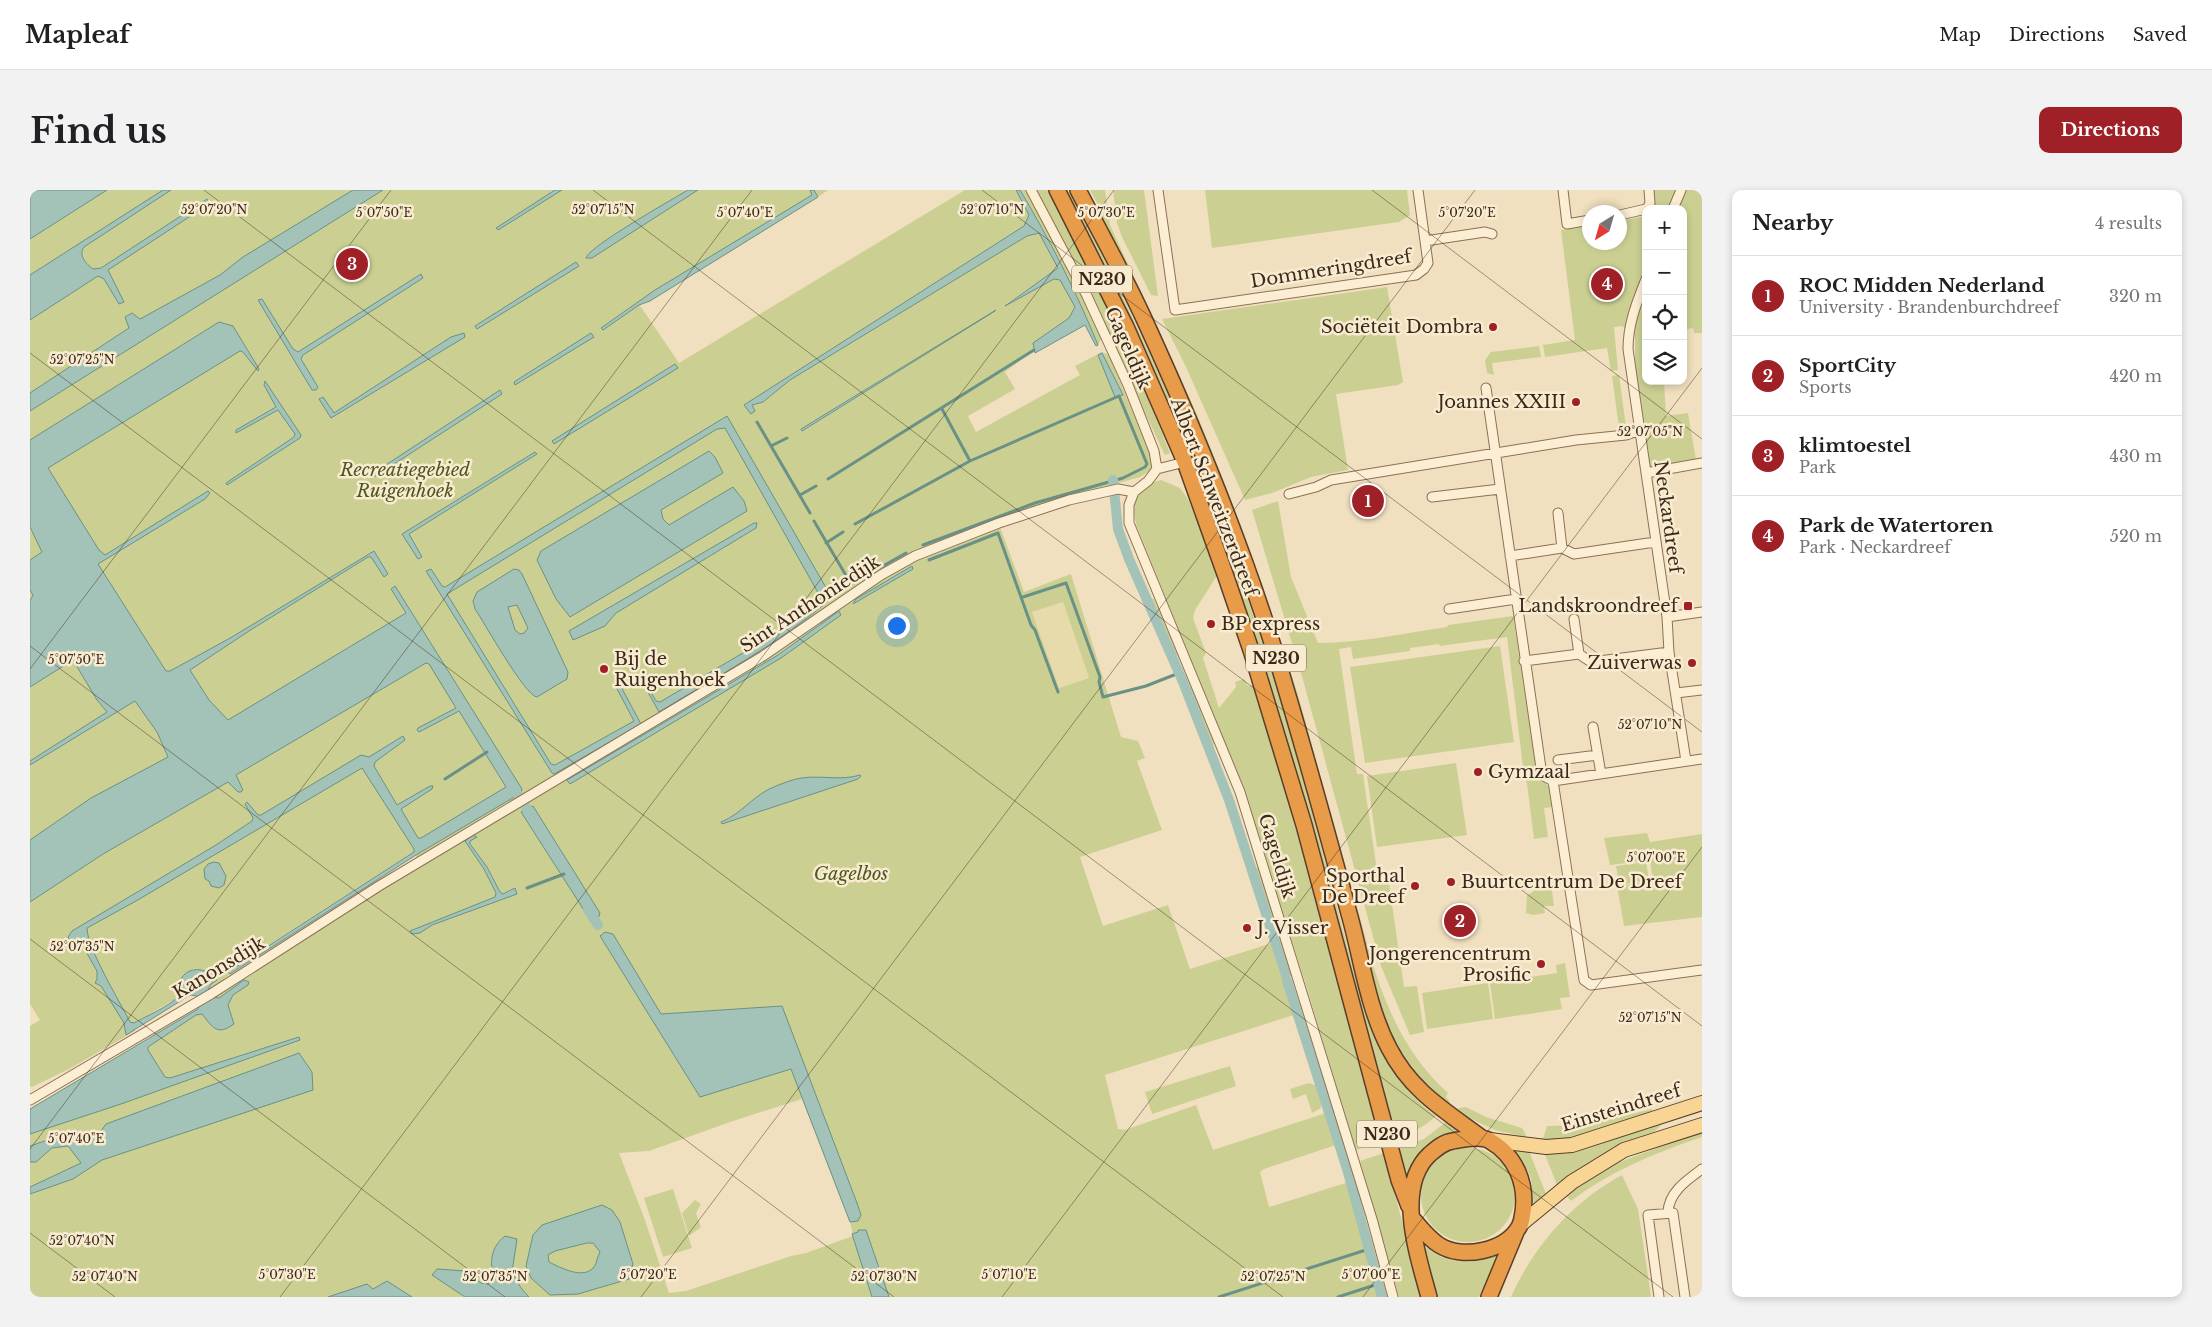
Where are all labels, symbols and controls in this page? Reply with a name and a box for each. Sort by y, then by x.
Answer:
text: Mapleaf [25,20,130,49]
text: Map [1939,24,1981,46]
text: Directions [2009,24,2105,46]
text: Saved [2133,24,2187,46]
button: Directions [2039,107,2182,153]
text: Find us [30,109,167,152]
text: 52°07'20"N [181,202,248,217]
text: 52°07'15"N [572,202,635,217]
text: 52°07'10"N [960,202,1025,217]
text: 5°07'50"E [356,205,412,220]
text: 5°07'40"E [717,205,773,220]
text: 5°07'30"E [1077,205,1135,220]
text: 5°07'20"E [1438,205,1496,220]
north arrow [1582,205,1627,250]
map controls [1642,205,1687,385]
button: + [1642,205,1687,250]
text: Nearby [1752,210,1833,236]
text: 4 results [2095,213,2162,233]
pin: 3 [336,245,368,283]
street label: Dommeringdreef [1249,245,1416,293]
button: − [1642,250,1687,295]
pin: 4 [1591,265,1623,303]
road number: N230 [1072,266,1132,292]
text: ROC Midden Nederland [1799,274,2045,297]
text: 1 [1765,286,1771,306]
text: 320 m [2109,286,2162,306]
button: locate [1642,295,1687,340]
text: University · Brandenburchdreef [1799,297,2059,317]
street label: Gageldijk [1100,304,1156,392]
place label: Sociëteit Dombra [1321,316,1483,338]
marker: Sociëteit Dombra [1487,321,1499,333]
button: layers [1642,340,1687,385]
text: 52°07'25"N [50,352,115,367]
text: SportCity [1799,354,1896,377]
text: 2 [1763,366,1773,386]
text: 420 m [2110,366,2162,386]
text: Sports [1799,377,1852,397]
place label: Joannes XXIII [1436,391,1566,413]
street label: Albert Schweitzerdreef [1166,393,1263,602]
marker: Joannes XXIII [1570,396,1582,408]
text: 52°07'05"N [1617,424,1683,439]
text: klimtoestel [1799,434,1911,457]
text: 3 [1763,446,1773,466]
text: 430 m [2110,446,2162,466]
text: Park [1799,457,1836,477]
park label: Recreatiegebied Ruigenhoek [339,459,470,502]
street label: Neckardreef [1649,459,1687,577]
pin: 1 [1352,482,1384,520]
text: Park de Watertoren [1799,514,1993,537]
text: 4 [1763,526,1773,546]
text: 520 m [2110,526,2162,546]
text: Park · Neckardreef [1799,537,1951,557]
street label: Sint Anthoniedijk [736,551,884,657]
place label: Landskroondreef [1518,595,1681,617]
marker: Landskroondreef [1682,600,1694,612]
your location [884,613,910,639]
place label: BP express [1221,613,1320,635]
marker: BP express [1205,618,1217,630]
road number: N230 [1246,644,1306,672]
place label: Bij de Ruigenhoek [614,648,725,691]
text: 5°07'50"E [48,652,104,667]
place label: Zuiverwas [1587,652,1682,674]
marker: Zuiverwas [1686,657,1698,669]
marker: Bij de Ruigenhoek [598,663,610,675]
text: 52°07'10"N [1618,717,1683,732]
place label: Gymzaal [1488,761,1570,783]
marker: Gymzaal [1472,766,1484,778]
street label: Gageldijk [1254,811,1300,901]
text: 5°07'00"E [1627,850,1685,865]
park label: Gagelbos [814,863,888,885]
place label: Sporthal De Dreef [1321,865,1408,908]
place label: Buurtcentrum De Dreef [1461,871,1685,893]
marker: Buurtcentrum De Dreef [1445,876,1457,888]
marker: Sporthal De Dreef [1409,880,1421,892]
pin: 2 [1444,902,1476,940]
place label: J. Visser [1255,917,1329,939]
marker: J. Visser [1241,922,1253,934]
street label: Kanonsdijk [169,932,269,1004]
text: 52°07'35"N [50,939,115,954]
place label: Jongerencentrum Prosific [1367,943,1531,986]
marker: Jongerencentrum Prosific [1535,958,1547,970]
text: 52°07'15"N [1619,1010,1682,1025]
street label: Einsteindreef [1558,1079,1686,1137]
road number: N230 [1357,1121,1417,1148]
text: 5°07'40"E [48,1131,104,1146]
text: 52°07'40"N [49,1233,115,1248]
text: 5°07'30"E [258,1267,316,1282]
text: 5°07'20"E [619,1267,677,1282]
text: 5°07'10"E [981,1267,1037,1282]
text: 5°07'00"E [1342,1267,1400,1282]
text: 52°07'40"N [72,1269,138,1284]
text: 52°07'35"N [463,1269,528,1284]
text: 52°07'30"N [851,1269,918,1284]
text: 52°07'25"N [1241,1269,1306,1284]

